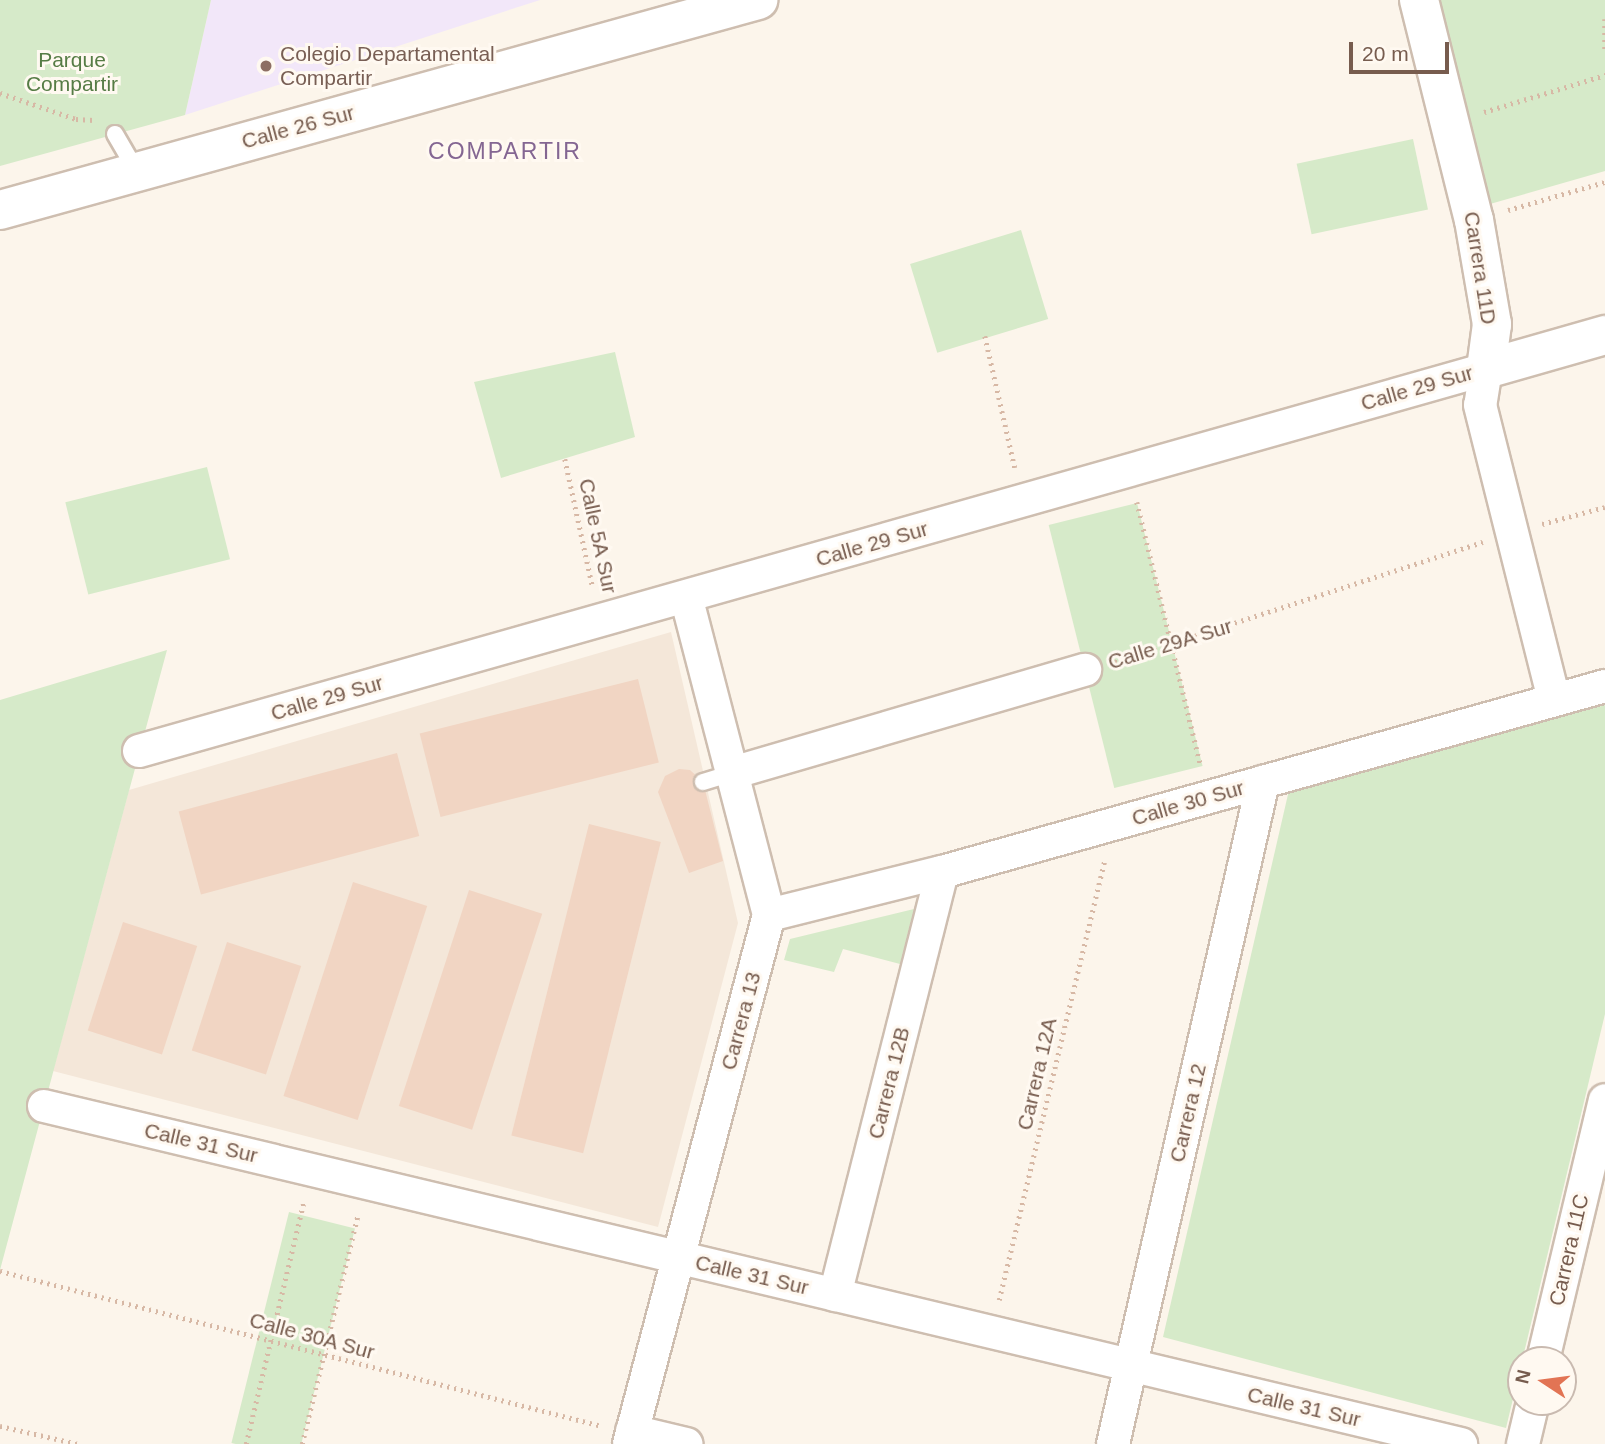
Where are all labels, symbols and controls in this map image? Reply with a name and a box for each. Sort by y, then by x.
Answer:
scale bar [1353,28,1453,72]
place label: Colegio Departamental Compartir [280,41,495,91]
text: 20 m [1362,42,1409,65]
park label: Parque Compartir [26,47,118,97]
marker: Colegio Departamental Compartir [258,58,274,74]
street label: Calle 26 Sur [239,100,357,154]
district label: COMPARTIR [429,137,581,165]
street label: Carrera 11D [1459,210,1501,326]
street label: Calle 29 Sur [1358,360,1476,416]
street label: Calle 5A Sur [573,476,623,596]
street label: Calle 29 Sur [813,516,931,572]
street label: Calle 29A Sur [1104,613,1236,675]
street label: Calle 29 Sur [268,670,386,726]
street label: Calle 30 Sur [1129,775,1247,831]
street label: Carrera 13 [716,969,766,1073]
street label: Carrera 12A [1012,1015,1062,1133]
street label: Carrera 12B [863,1024,915,1142]
street label: Carrera 12 [1164,1061,1212,1165]
street label: Calle 31 Sur [142,1118,260,1168]
street label: Carrera 11C [1544,1192,1594,1308]
street label: Calle 31 Sur [693,1250,811,1300]
street label: Calle 30A Sur [246,1307,378,1365]
north arrow [1507,1346,1577,1416]
text: N [1511,1368,1535,1386]
street label: Calle 31 Sur [1245,1382,1363,1432]

